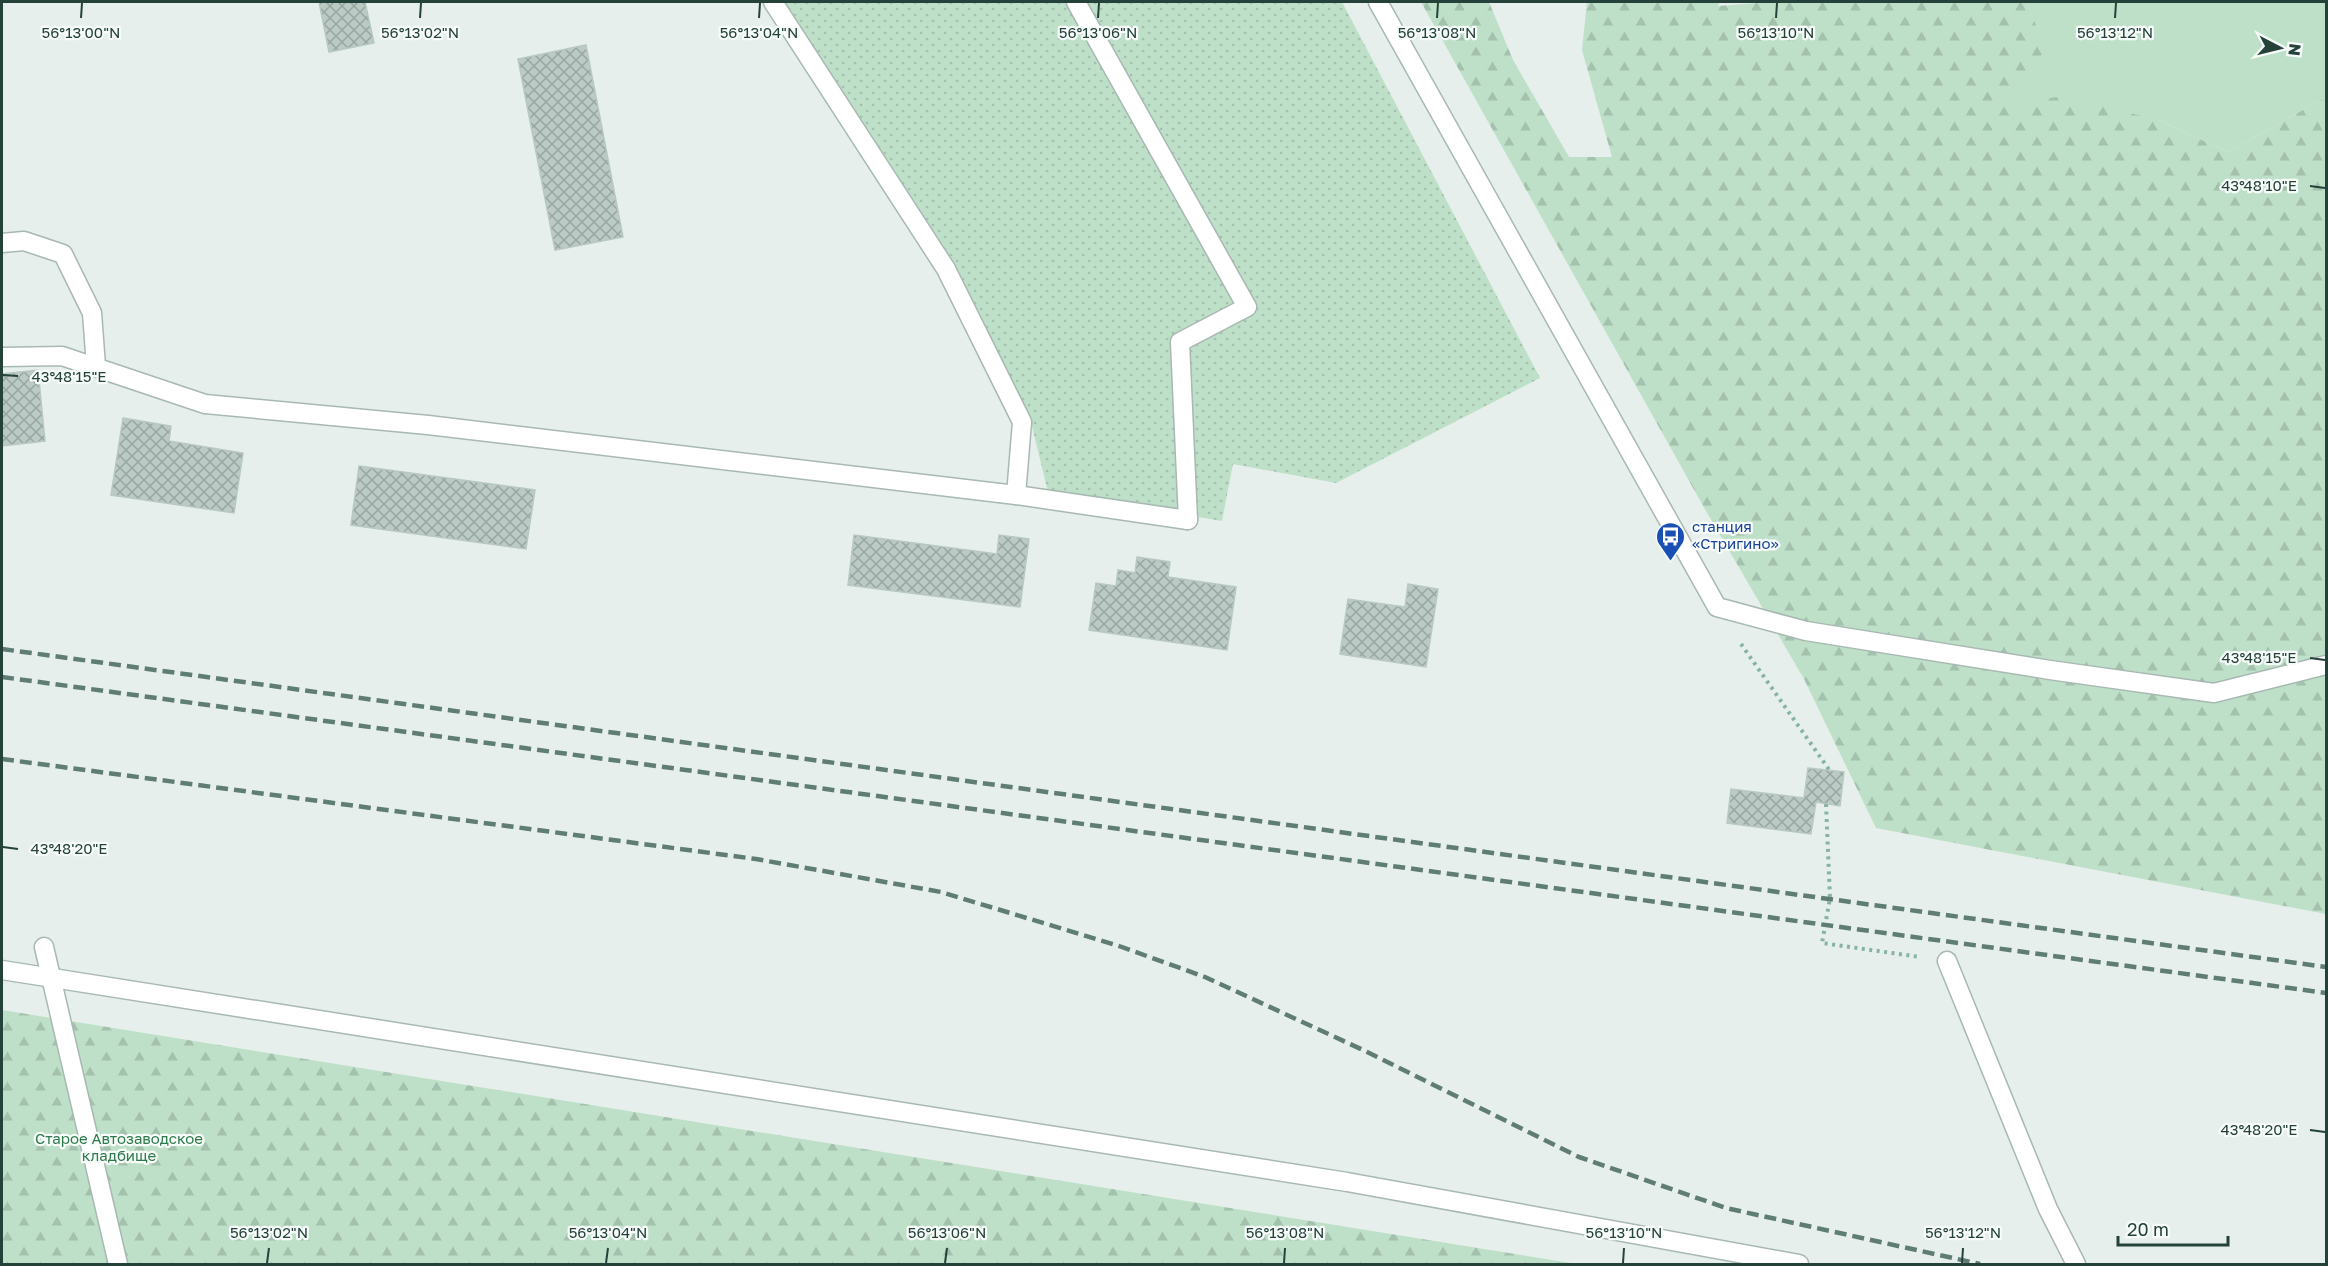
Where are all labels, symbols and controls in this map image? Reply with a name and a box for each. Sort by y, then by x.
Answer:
north arrow [2250,18,2310,78]
text: 56°13'00"N [42,23,120,41]
text: 56°13'02"N [381,23,459,41]
text: 56°13'04"N [720,23,798,41]
text: 56°13'06"N [1059,23,1137,41]
text: 56°13'08"N [1398,23,1476,41]
text: 56°13'10"N [1738,23,1814,41]
text: 56°13'12"N [2077,23,2153,41]
text: N [2284,43,2306,57]
text: 43°48'10"E [2221,176,2297,194]
text: 43°48'15"E [31,367,107,385]
place label: станция «Стригино» [1692,517,1779,552]
bus stop icon: станция «Стригино» [1655,520,1687,562]
text: 43°48'15"E [2221,648,2297,666]
text: 43°48'20"E [30,839,108,857]
text: 43°48'20"E [2220,1120,2298,1138]
park label: Старое Автозаводское кладбище [35,1129,203,1164]
scale bar [2118,1209,2228,1247]
text: 20 m [2127,1218,2169,1240]
text: 56°13'02"N [230,1223,308,1241]
text: 56°13'04"N [569,1223,647,1241]
text: 56°13'06"N [908,1223,986,1241]
text: 56°13'08"N [1246,1223,1324,1241]
text: 56°13'10"N [1586,1223,1662,1241]
text: 56°13'12"N [1925,1223,2001,1241]

